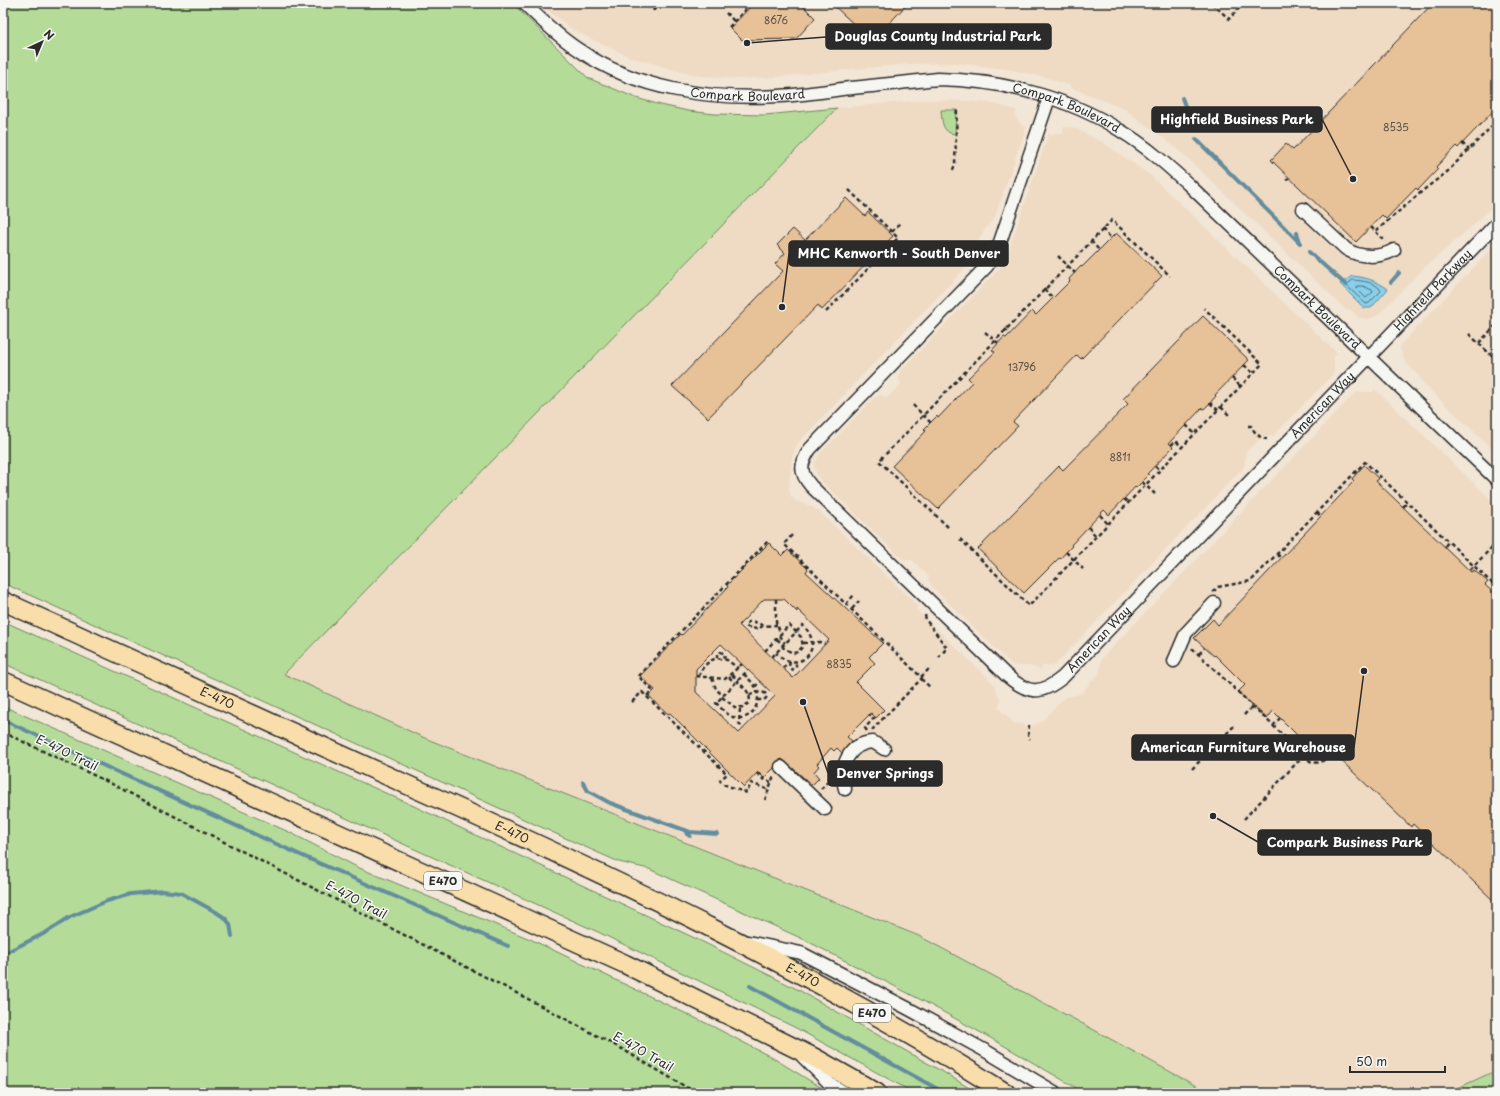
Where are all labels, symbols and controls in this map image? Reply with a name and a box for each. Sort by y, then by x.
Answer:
house number: 8676 [764,12,788,27]
north arrow [22,22,62,62]
callout: Douglas County Industrial Park [826,24,1051,49]
text: N [40,25,59,44]
text: Douglas County Industrial Park [835,26,1042,45]
street label: Compark Boulevard [1011,78,1125,137]
street label: Compark Boulevard [689,82,806,105]
callout: Highfield Business Park [1152,107,1322,132]
text: Highfield Business Park [1160,109,1314,128]
house number: 8535 [1383,119,1409,134]
callout: MHC Kenworth - South Denver [789,241,1008,266]
text: MHC Kenworth - South Denver [798,243,1000,262]
street label: Highfield Parkway [1389,245,1475,334]
street label: Compark Boulevard [1270,261,1366,353]
house number: 13796 [1008,359,1036,374]
street label: American Way [1286,367,1358,442]
house number: 8811 [1109,449,1131,464]
street label: American Way [1062,601,1135,676]
house number: 8835 [826,656,852,671]
street label: E-470 [197,682,238,713]
street label: E-470 Trail [33,729,102,775]
callout: American Furniture Warehouse [1132,735,1354,760]
text: American Furniture Warehouse [1139,737,1346,756]
callout: Denver Springs [828,761,942,786]
text: Denver Springs [836,763,934,782]
street label: E-470 [492,816,533,847]
callout: Compark Business Park [1258,830,1431,855]
text: Compark Business Park [1267,832,1424,851]
road number: E470 [424,872,462,890]
street label: E-470 Trail [323,875,390,923]
street label: E-470 [783,958,823,991]
road number: E470 [853,1004,891,1022]
street label: E-470 Trail [610,1027,677,1076]
scale bar [1350,1048,1445,1074]
text: 50 m [1356,1052,1387,1070]

